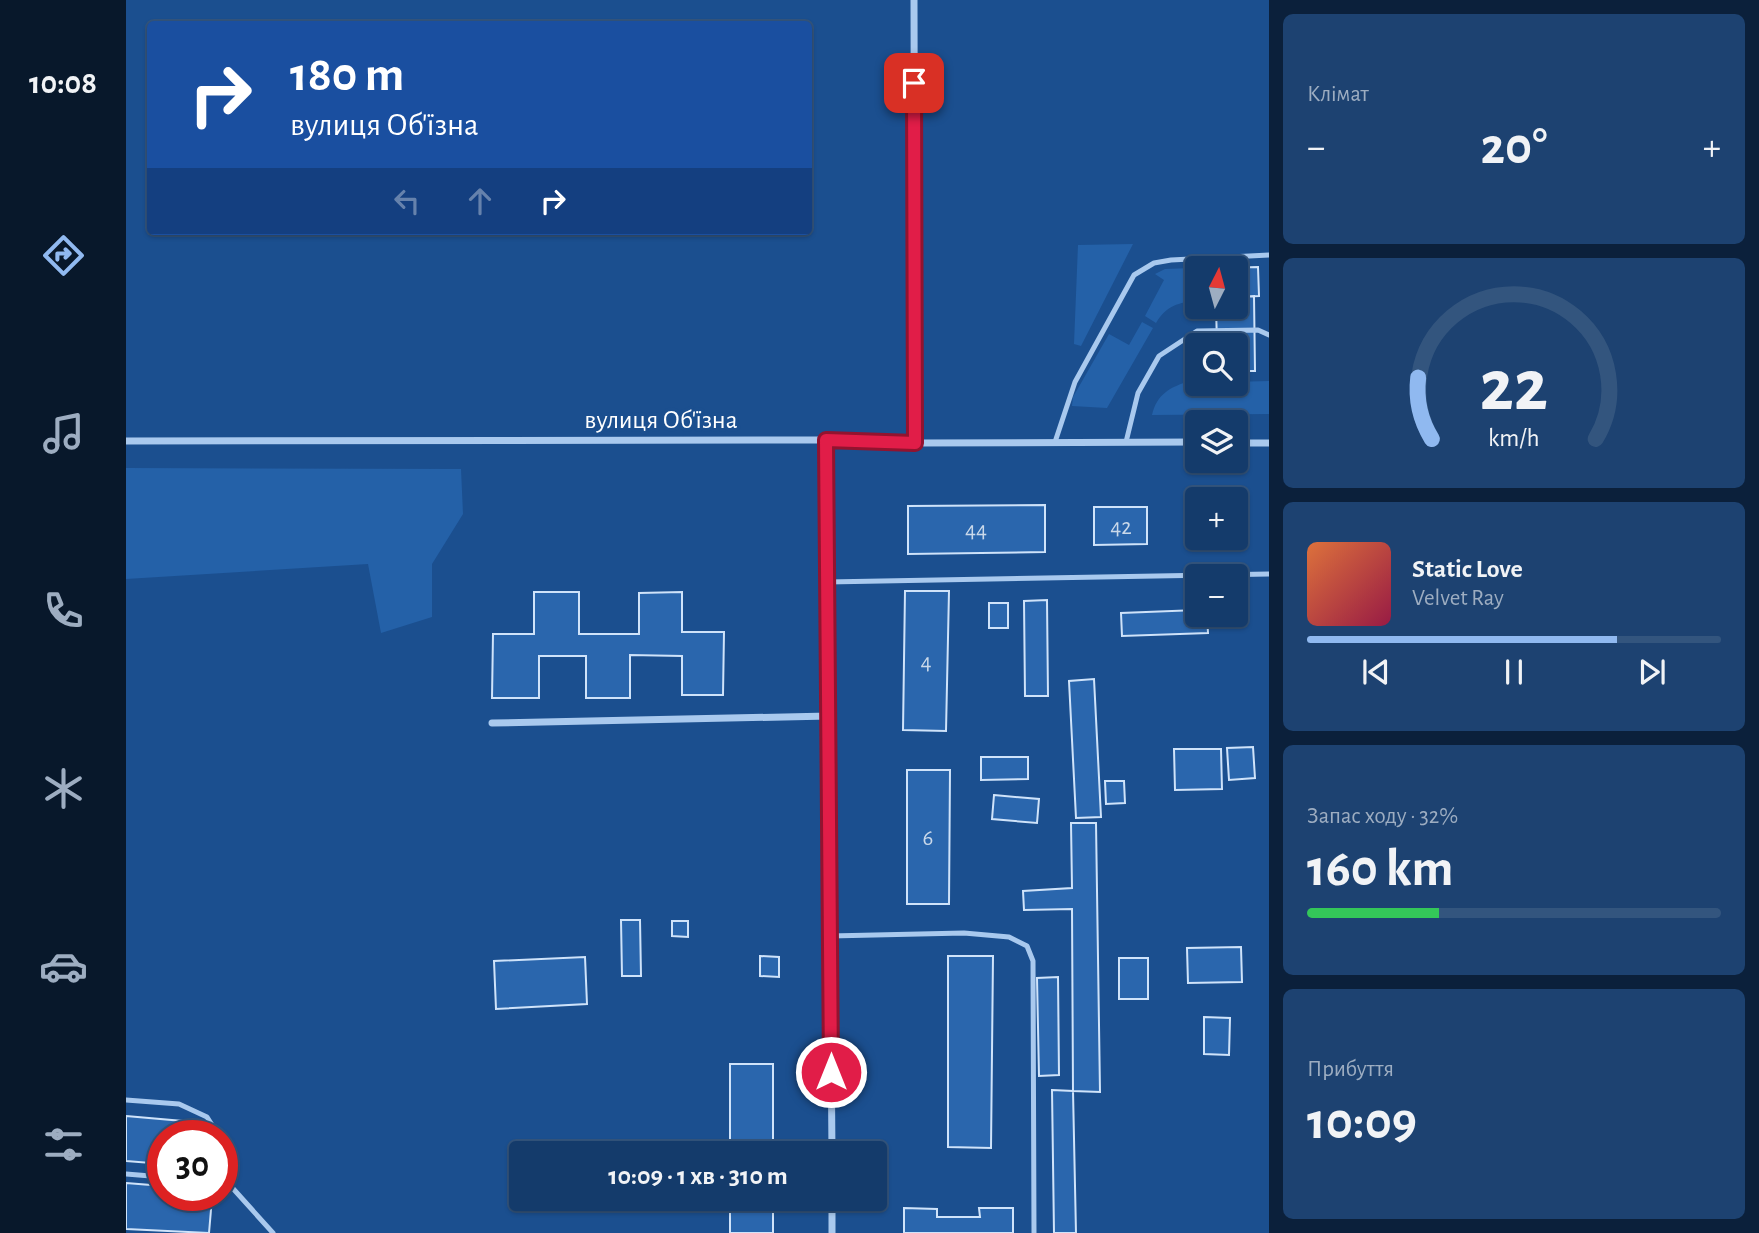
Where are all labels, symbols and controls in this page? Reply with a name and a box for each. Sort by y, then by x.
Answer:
icon: right [175,49,266,140]
text: 180 m [290,51,404,100]
pin [884,53,944,113]
icon: arrive [895,64,933,102]
text: 10:08 [29,67,97,99]
text: Клімат [1307,83,1369,106]
text: вулиця Об'їзна [290,109,479,141]
text: 20° [1481,121,1547,173]
text: − [1307,129,1325,167]
text: + [1703,129,1721,167]
icon: left [388,182,426,220]
icon: ahead [461,182,499,220]
icon: right [534,182,572,220]
icon: directions [39,231,88,280]
north arrow [1185,256,1248,318]
map controls [1185,256,1248,627]
button: search [1185,333,1248,396]
text: 22 [1480,351,1548,424]
street label: вулиця Об'їзна [584,407,738,433]
icon: music [39,409,88,458]
button: layers [1185,410,1248,473]
text: km/h [1488,425,1540,450]
button: + [1185,487,1248,550]
house number: 42 [1110,516,1132,539]
house number: 44 [965,519,987,542]
text: Static Love [1412,556,1523,582]
button: − [1185,564,1248,627]
icon: phone [39,586,88,635]
text: Velvet Ray [1412,587,1504,610]
house number: 4 [920,651,932,674]
icon: previous [1357,653,1395,691]
icon: pause [1495,653,1533,691]
icon: next [1633,653,1671,691]
icon: climate [39,764,88,813]
text: Запас ходу · 32% [1307,805,1458,828]
house number: 6 [923,827,933,850]
text: 160 km [1307,843,1453,895]
icon: car [39,942,88,991]
position arrow [794,1035,868,1109]
text: Прибуття [1307,1058,1394,1081]
text: 10:09 [1307,1096,1417,1148]
icon: filters [39,1120,88,1169]
speed limit sign: 30 [147,1120,238,1211]
text: 10:09 · 1 хв · 310 m [608,1163,788,1189]

